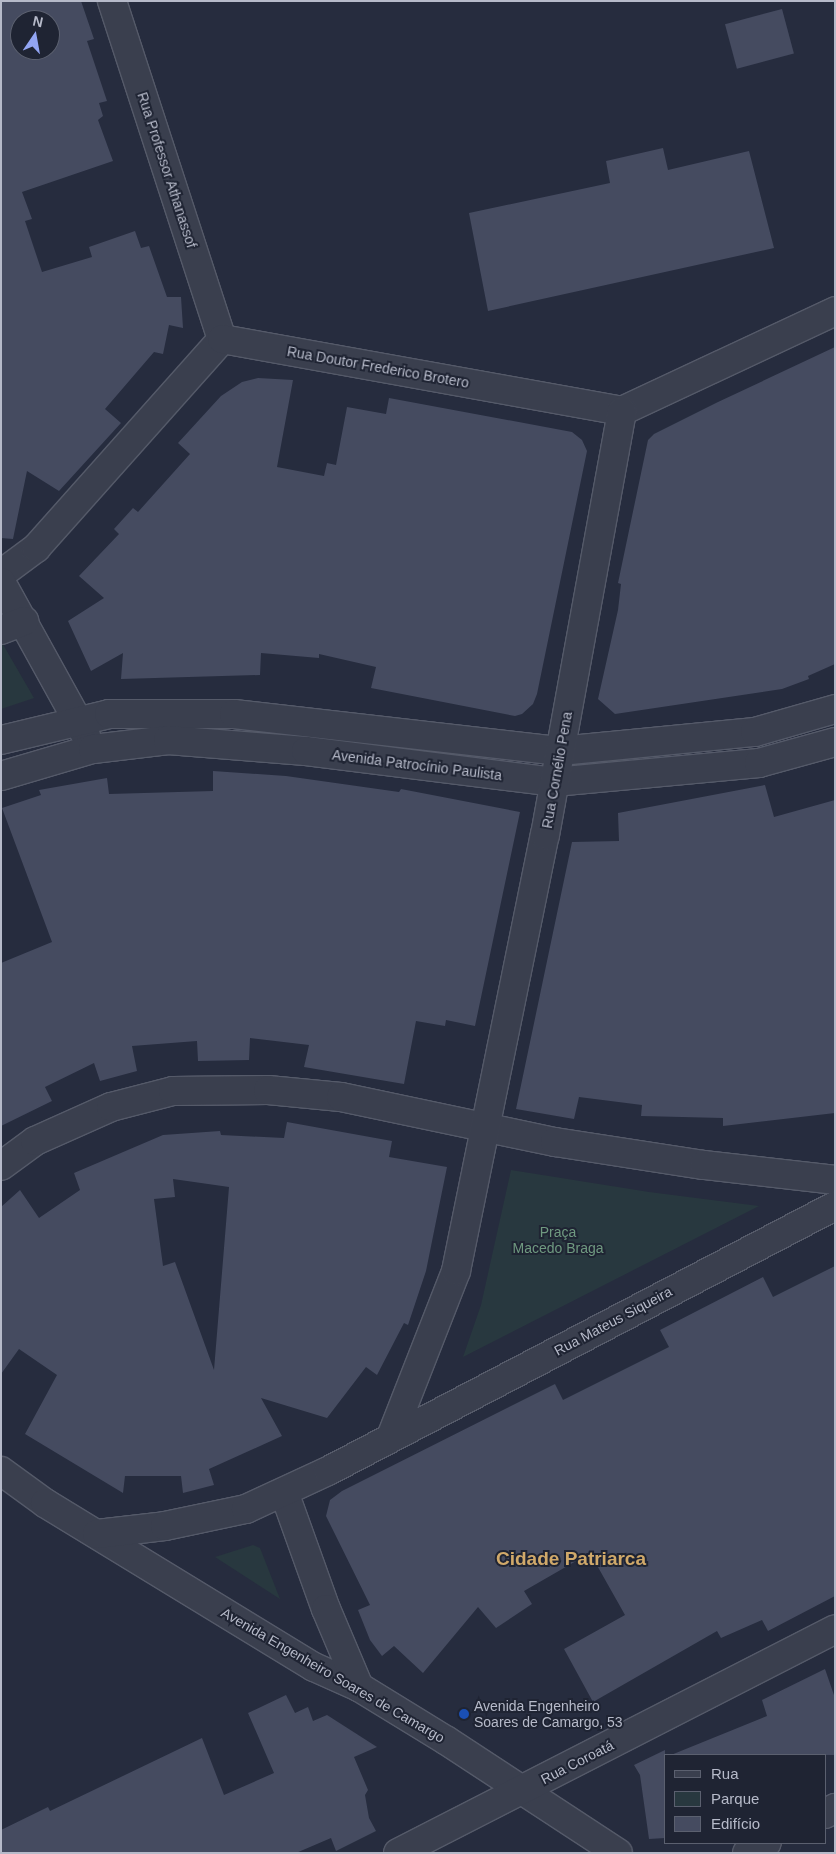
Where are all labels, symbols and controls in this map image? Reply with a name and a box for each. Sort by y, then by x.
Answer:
north arrow [10,10,60,60]
text: N [31,12,45,30]
street label: Rua Professor Athanassof [134,90,200,250]
street label: Rua Doutor Frederico Brotero [286,343,470,391]
street label: Rua Cornélio Pena [538,710,576,830]
street label: Avenida Patrocínio Paulista [331,746,503,784]
park label: Praça Macedo Braga [512,1224,604,1256]
street label: Rua Mateus Siqueira [551,1283,675,1359]
district label: Cidade Patriarca [496,1548,646,1570]
street label: Avenida Engenheiro Soares de Camargo [218,1604,448,1746]
place label: Avenida Engenheiro Soares de Camargo, 53 [474,1698,623,1730]
marker: Avenida Engenheiro Soares de Camargo, 53 [458,1708,470,1720]
street label: Rua Coroatá [538,1736,616,1788]
legend [664,1754,826,1844]
text: Rua [711,1765,739,1782]
text: Parque [711,1790,759,1807]
text: Edifício [711,1815,760,1832]

